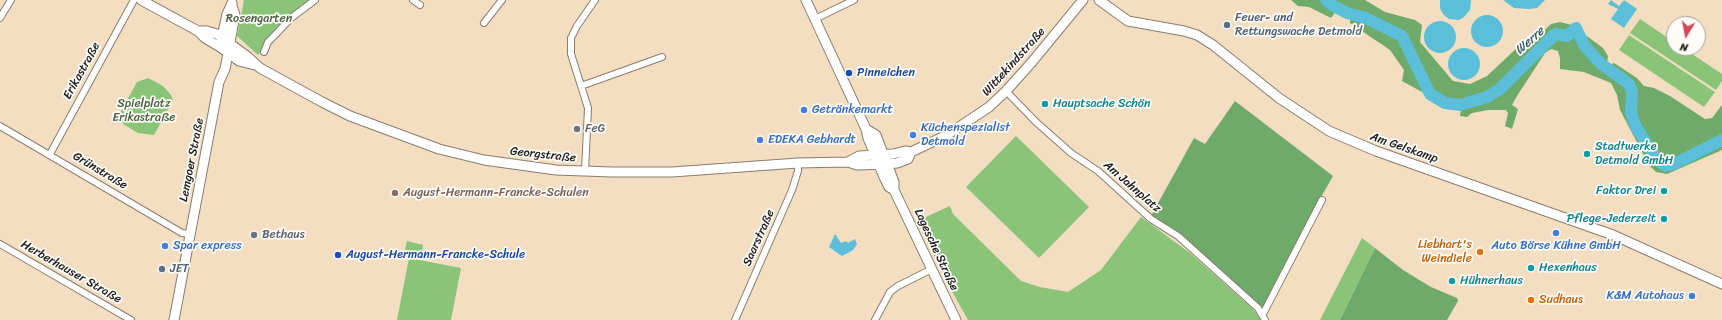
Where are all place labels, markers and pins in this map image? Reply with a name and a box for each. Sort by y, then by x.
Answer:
place label: Feuer- und Rettungswache Detmold [1235,11,1362,39]
marker: Feuer- und Rettungswache Detmold [1222,20,1232,30]
place label: Pinneichen [857,66,915,80]
marker: Pinneichen [844,68,854,78]
place label: Hauptsache Schön [1053,97,1150,111]
marker: Hauptsache Schön [1040,99,1050,109]
place label: Getränkemarkt [812,103,893,117]
marker: Getränkemarkt [799,105,809,115]
place label: Küchenspezialist Detmold [921,121,1010,149]
place label: FeG [585,122,605,136]
marker: FeG [572,124,582,134]
marker: Küchenspezialist Detmold [908,130,918,140]
place label: EDEKA Gebhardt [768,133,856,147]
marker: EDEKA Gebhardt [755,135,765,145]
place label: Stadtwerke Detmold GmbH [1595,140,1673,168]
marker: Stadtwerke Detmold GmbH [1582,149,1592,159]
place label: Faktor Drei [1596,184,1656,198]
place label: August-Hermann-Francke-Schulen [403,186,589,200]
marker: Faktor Drei [1659,186,1669,196]
marker: August-Hermann-Francke-Schulen [390,188,400,198]
place label: Pflege-Jederzeit [1567,212,1656,226]
marker: Pflege-Jederzeit [1659,214,1669,224]
place label: Bethaus [262,228,305,242]
marker: Auto Börse Kühne GmbH [1551,228,1561,238]
marker: Bethaus [249,230,259,240]
place label: Liebhart's Weindiele [1418,238,1472,266]
place label: Spar express [173,239,242,253]
place label: Auto Börse Kühne GmbH [1491,239,1621,253]
marker: Spar express [160,241,170,251]
marker: Liebhart's Weindiele [1475,247,1485,257]
place label: August-Hermann-Francke-Schule [346,248,525,262]
marker: August-Hermann-Francke-Schule [333,250,343,260]
place label: Hexenhaus [1539,261,1597,275]
place label: JET [170,262,189,276]
marker: Hexenhaus [1526,263,1536,273]
marker: JET [157,264,167,274]
place label: Hühnerhaus [1460,274,1523,288]
marker: Hühnerhaus [1447,276,1457,286]
place label: K&M Autohaus [1606,289,1684,303]
marker: K&M Autohaus [1687,291,1697,301]
place label: Sudhaus [1539,293,1583,307]
marker: Sudhaus [1526,295,1536,305]

